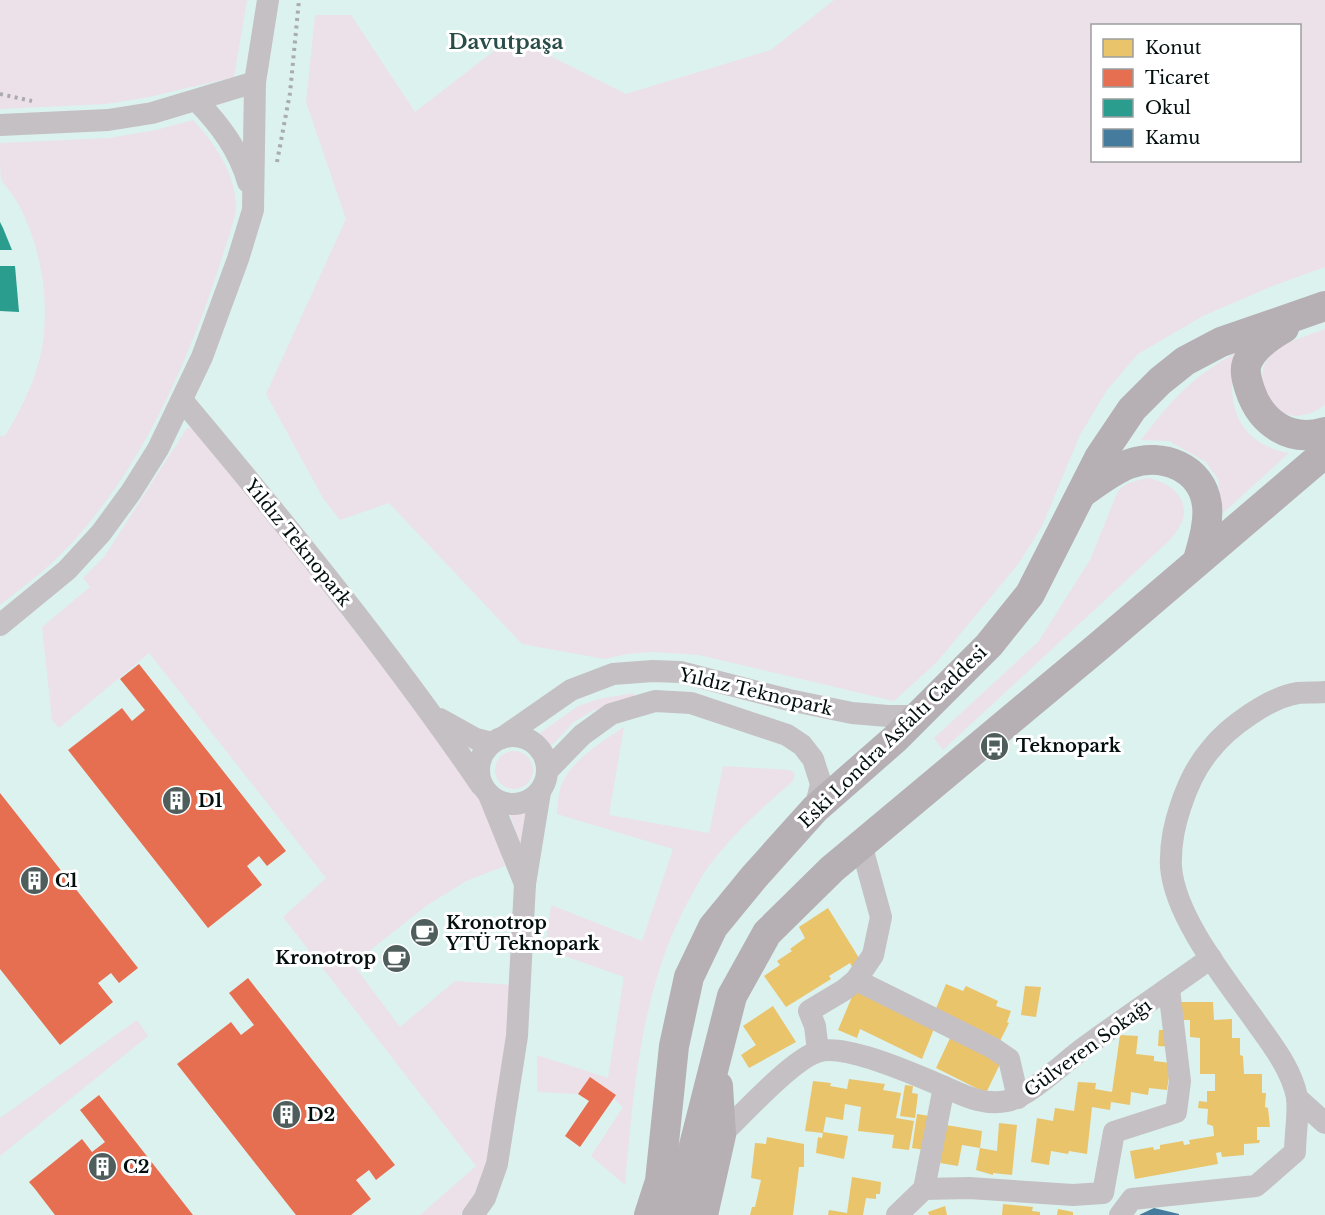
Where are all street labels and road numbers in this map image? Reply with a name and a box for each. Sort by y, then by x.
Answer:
street label: Yıldız Teknopark [239,474,356,611]
street label: Eski Londra Asfaltı Caddesi [795,641,991,833]
street label: Yıldız Teknopark [676,663,835,720]
street label: Gülveren Sokağı [1020,994,1156,1102]

